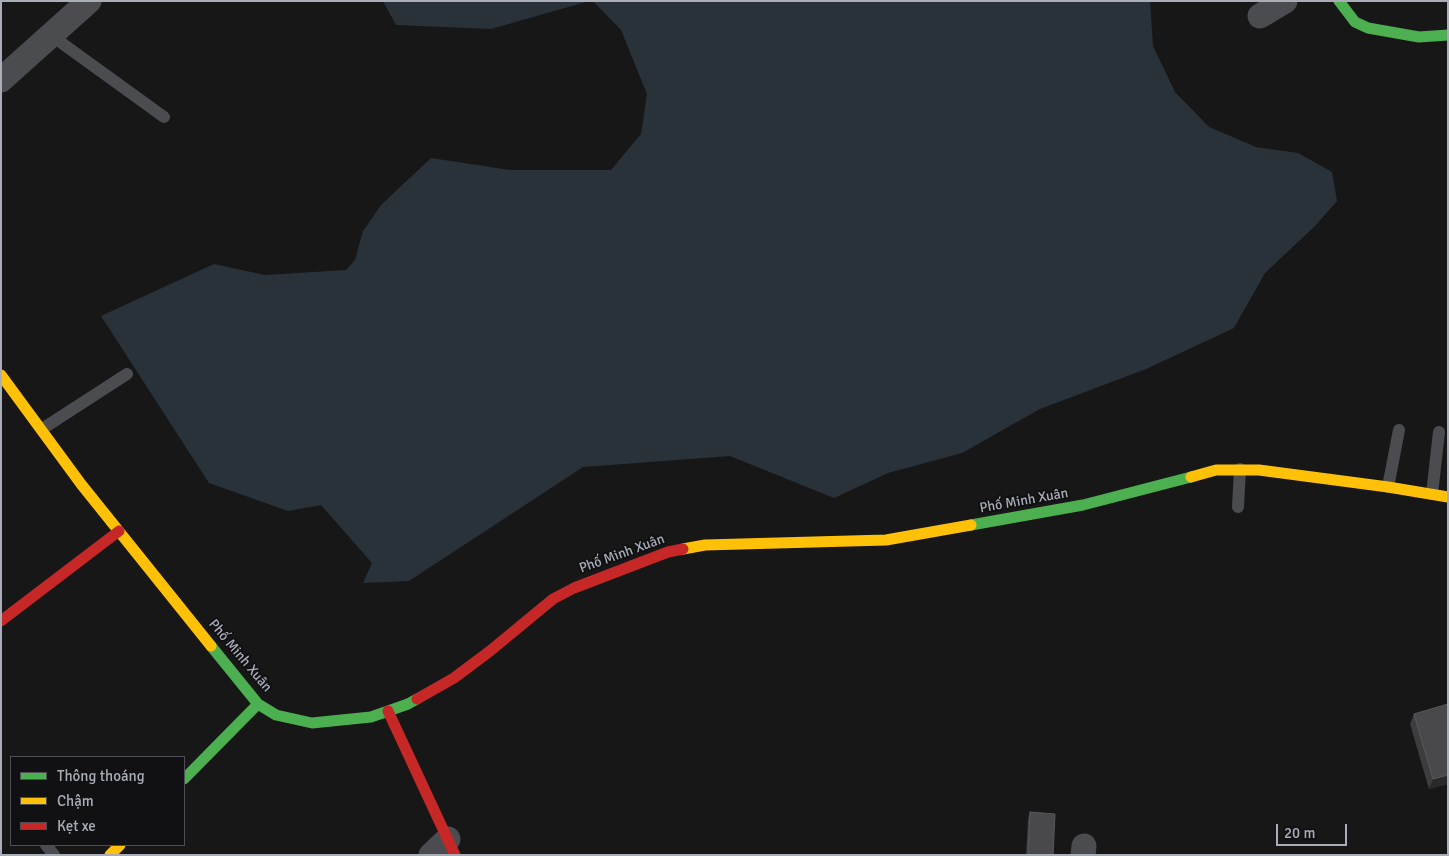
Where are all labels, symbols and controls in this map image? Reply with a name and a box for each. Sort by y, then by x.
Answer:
street label: Phố Minh Xuân [978,485,1070,517]
street label: Phố Minh Xuân [577,531,667,577]
street label: Phố Minh Xuân [205,616,275,696]
legend [10,756,185,846]
text: Thông thoáng [57,767,145,785]
text: Chậm [57,792,94,810]
scale bar [1279,814,1350,846]
text: Kẹt xe [57,817,96,835]
text: 20 m [1284,824,1315,842]

